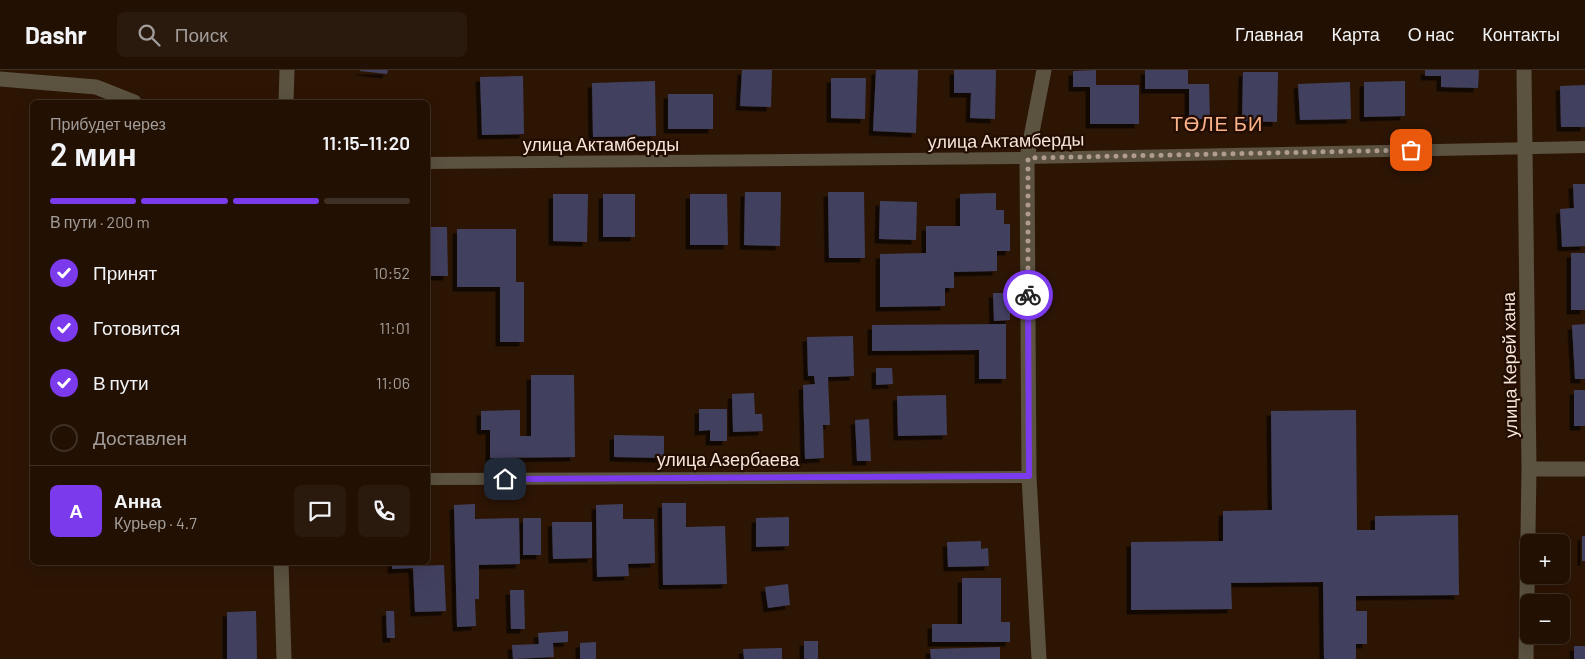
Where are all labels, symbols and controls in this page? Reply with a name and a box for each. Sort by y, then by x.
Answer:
search box [117,12,467,57]
text: Dashr [25,20,87,49]
icon: search [135,21,163,49]
text: Поиск [175,23,227,46]
text: Главная [1235,23,1304,45]
text: Карта [1332,23,1380,45]
text: О нас [1408,23,1454,45]
text: Контакты [1482,23,1560,45]
district label: ТӨЛЕ БИ [1171,111,1263,135]
text: Прибудет через [50,114,166,133]
street label: улица Актамберды [928,128,1084,152]
pin [1390,129,1432,171]
text: 11:15–11:20 [323,131,410,154]
street label: улица Актамберды [523,133,679,155]
text: 2 мин [50,134,137,172]
icon: bag [1397,136,1425,164]
text: В пути · 200 m [50,212,150,231]
icon: check [50,259,78,287]
text: Принят [93,261,157,284]
text: 10:52 [373,263,410,282]
courier [1003,270,1053,320]
icon: bike [1014,281,1042,309]
street label: улица Керей хана [1497,291,1521,438]
icon: check [50,314,78,342]
text: Готовится [93,316,180,339]
text: 11:01 [379,318,410,337]
icon: check [50,369,78,397]
text: В пути [93,371,149,394]
text: 11:06 [376,373,410,392]
text: Доставлен [93,426,187,449]
street label: улица Азербаева [657,448,800,470]
pin [484,458,526,500]
icon: home [491,465,519,493]
button: chat [294,485,346,537]
button: phone [358,485,410,537]
text: Анна [114,489,161,512]
text: А [69,499,83,522]
text: Курьер · 4.7 [114,513,197,532]
map controls [1520,534,1570,644]
button: + [1520,534,1570,584]
button: − [1520,594,1570,644]

